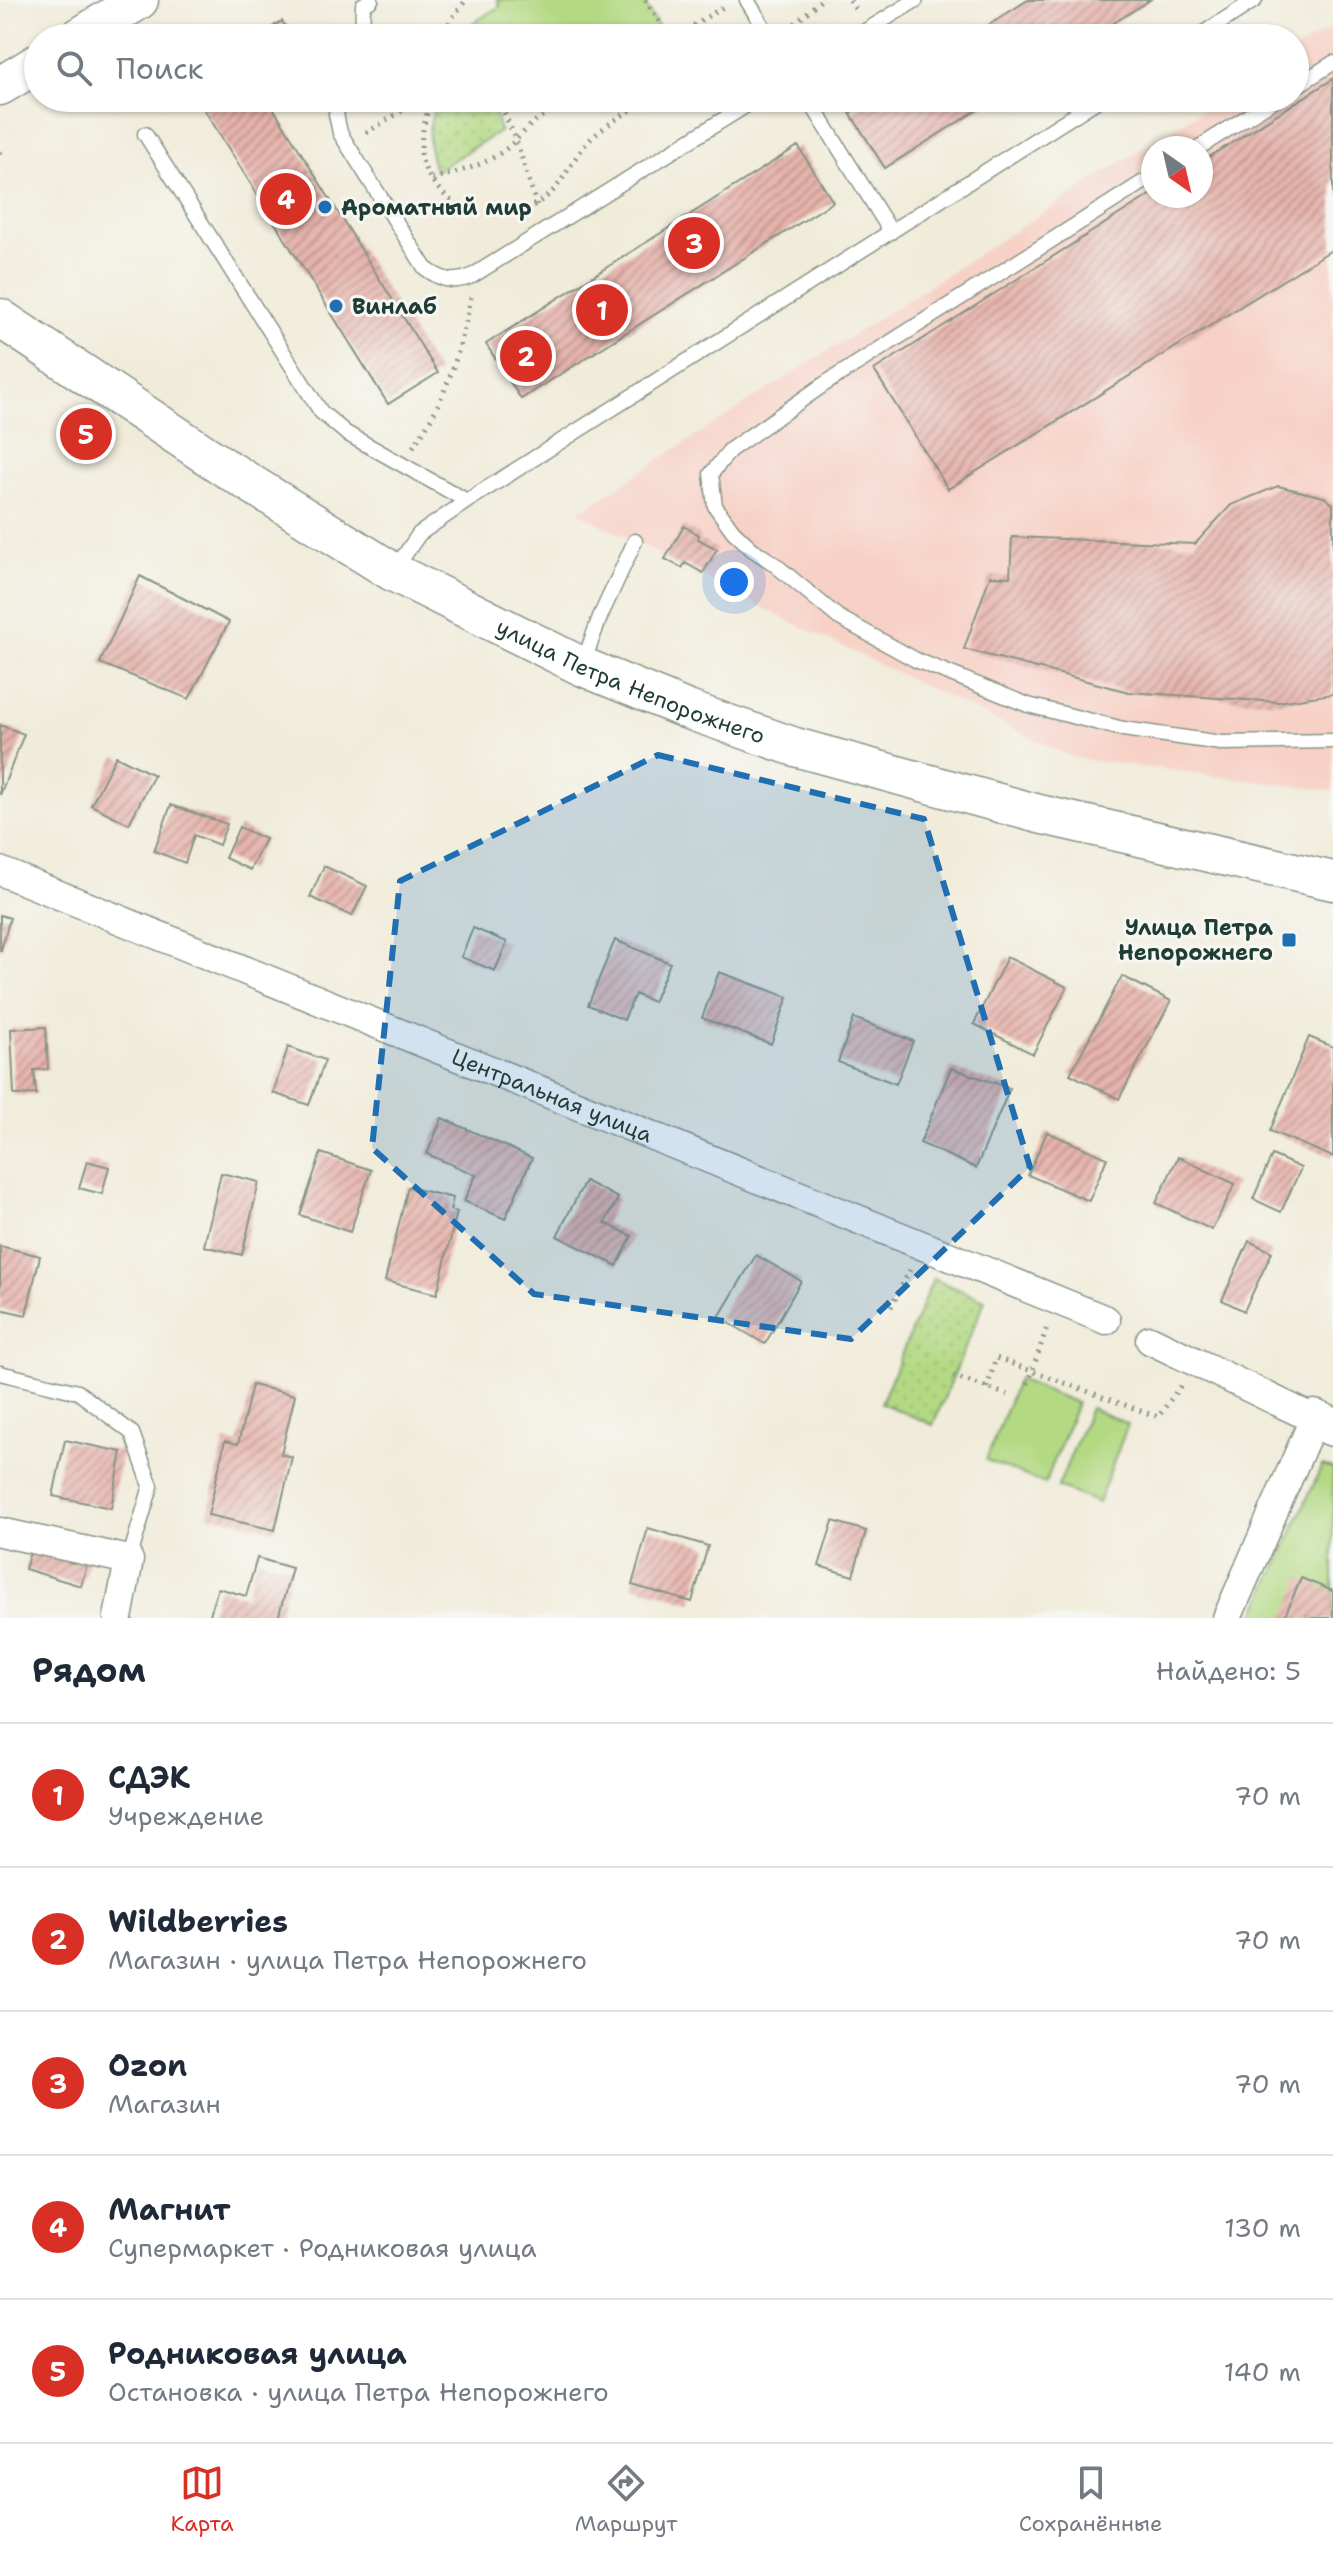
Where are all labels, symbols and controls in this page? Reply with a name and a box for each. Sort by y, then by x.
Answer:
search box [24,24,1309,112]
icon: search [52,46,96,90]
text: Поиск [116,48,204,89]
north arrow [1141,136,1213,208]
pin: 4 [260,169,312,229]
place label: Ароматный мир [341,193,532,222]
marker: Ароматный мир [316,198,334,216]
pin: 3 [668,213,720,273]
pin: 1 [576,280,628,340]
place label: Винлаб [352,292,437,321]
marker: Винлаб [327,297,345,315]
pin: 2 [500,326,552,386]
pin: 5 [60,404,112,464]
your location [714,562,754,602]
street label: улица Петра Непорожнего [492,612,769,750]
place label: Улица Петра Непорожнего [1118,913,1273,967]
marker: Улица Петра Непорожнего [1280,931,1298,949]
street label: Центральная улица [448,1041,657,1149]
text: Рядом [32,1647,146,1693]
text: Найдено: 5 [1156,1653,1301,1688]
text: СДЭК [108,1757,190,1798]
text: 1 [52,1778,64,1813]
text: 70 m [1234,1778,1301,1813]
text: Учреждение [108,1798,264,1833]
text: Wildberries [108,1901,288,1942]
text: 2 [49,1922,67,1957]
text: 70 m [1234,1922,1301,1957]
text: Магазин · улица Петра Непорожнего [108,1942,587,1977]
text: Ozon [108,2045,187,2086]
text: 3 [49,2066,67,2101]
text: 70 m [1234,2066,1301,2101]
text: Магазин [108,2086,221,2121]
text: Магнит [108,2189,231,2230]
text: 4 [49,2210,67,2245]
text: 130 m [1224,2210,1301,2245]
text: Супермаркет · Родниковая улица [108,2230,537,2265]
text: Родниковая улица [108,2333,407,2374]
text: 5 [50,2354,66,2389]
text: 140 m [1224,2354,1301,2389]
text: Остановка · улица Петра Непорожнего [108,2374,609,2409]
tab: Карта [171,2461,234,2538]
tab: Маршрут [575,2461,677,2538]
tab: Сохранённые [1019,2461,1162,2538]

